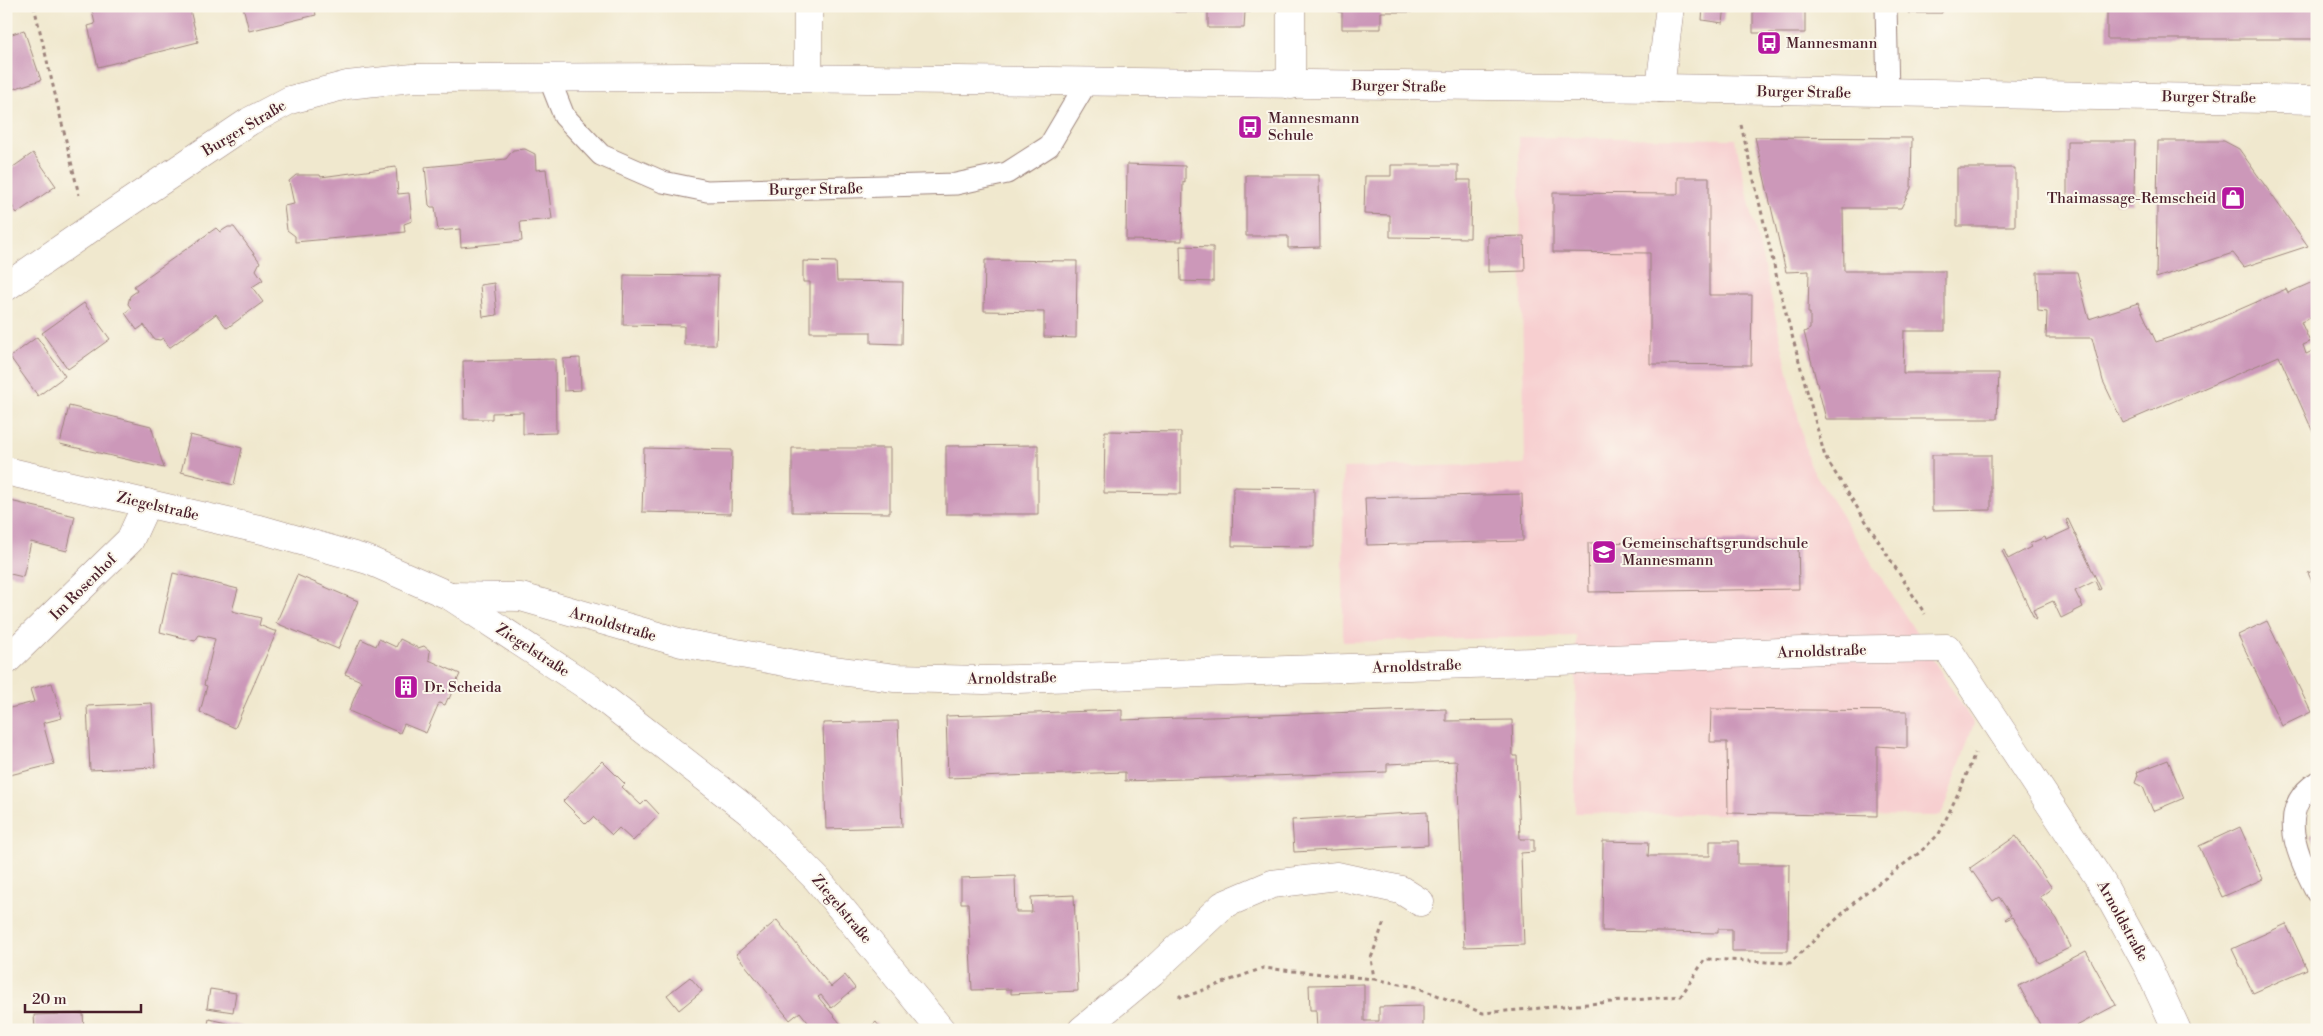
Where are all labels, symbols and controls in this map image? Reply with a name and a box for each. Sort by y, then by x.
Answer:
bus stop icon: Mannesmann [1756,30,1782,56]
place label: Mannesmann [1786,34,1878,53]
street label: Burger Straße [1351,76,1446,97]
street label: Burger Straße [1756,82,1851,103]
street label: Burger Straße [2161,87,2256,108]
street label: Burger Straße [198,96,289,161]
place label: Mannesmann Schule [1268,109,1360,145]
bus stop icon: Mannesmann Schule [1237,114,1263,140]
street label: Burger Straße [768,179,863,200]
shop icon: Thaimassage-Remscheid [2220,185,2246,211]
place label: Thaimassage-Remscheid [2047,189,2216,208]
street label: Ziegelstraße [115,488,201,525]
place label: Gemeinschaftsgrundschule Mannesmann [1622,534,1808,570]
school or university icon: Gemeinschaftsgrundschule Mannesmann [1591,539,1617,565]
street label: Im Rosenhof [46,550,121,625]
street label: Arnoldstraße [566,603,658,646]
street label: Ziegelstraße [492,620,573,681]
street label: Arnoldstraße [1776,640,1867,663]
street label: Arnoldstraße [1371,655,1462,678]
street label: Arnoldstraße [966,668,1057,689]
building icon: Dr. Scheida [393,674,419,700]
place label: Dr. Scheida [424,678,502,697]
street label: Ziegelstraße [807,871,876,948]
street label: Arnoldstraße [2092,877,2153,965]
scale bar [25,981,141,1013]
text: 20 m [32,990,67,1009]

